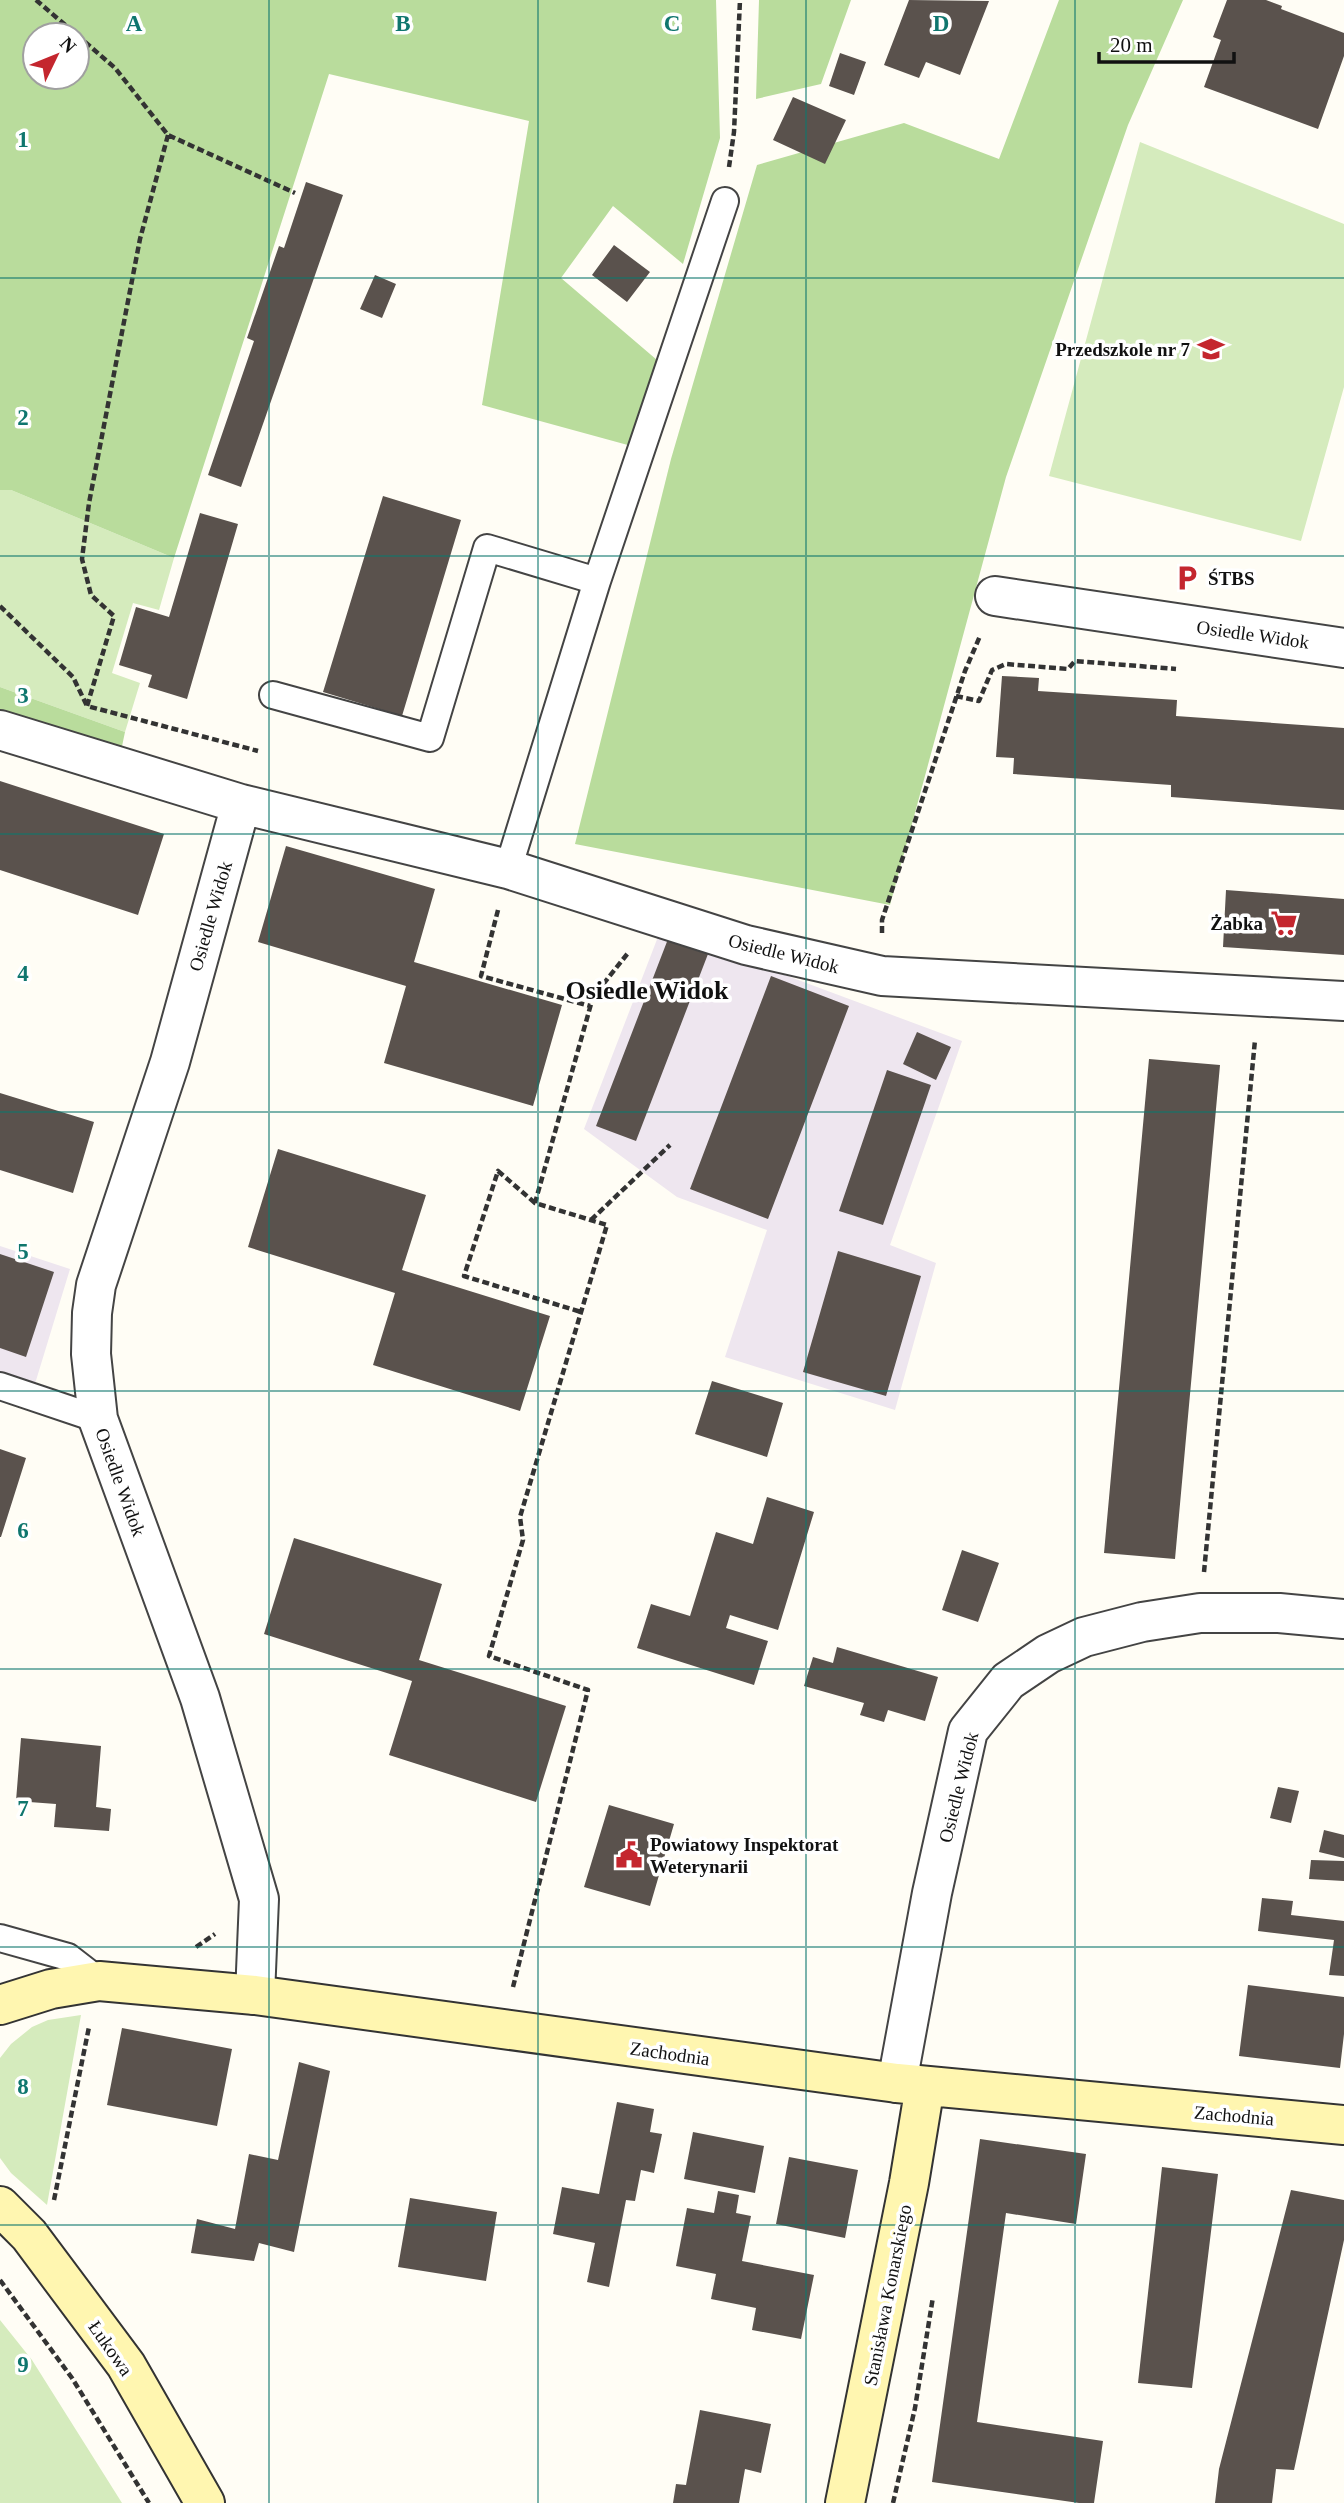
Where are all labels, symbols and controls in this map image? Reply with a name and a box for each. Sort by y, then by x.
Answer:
text: A [126,11,143,36]
text: B [395,11,411,36]
text: C [664,11,680,36]
text: D [933,11,949,36]
north arrow [21,21,91,91]
scale bar [1099,21,1234,65]
text: N [56,33,81,57]
text: 20 m [1110,33,1153,57]
text: 1 [17,127,29,152]
school or university icon: Przedszkole nr 7 [1196,334,1226,364]
place label: Przedszkole nr 7 [1055,339,1190,360]
text: 2 [17,405,29,430]
parking icon: ŚTBS [1172,563,1202,593]
place label: ŚTBS [1208,568,1254,589]
street label: Osiedle Widok [1195,616,1311,653]
text: 3 [17,683,29,708]
street label: Osiedle Widok [185,858,236,974]
supermarket icon: Żabka [1269,908,1299,938]
place label: Żabka [1210,913,1263,934]
street label: Osiedle Widok [726,930,842,978]
text: 4 [17,961,29,986]
district label: Osiedle Widok [565,976,729,1005]
text: 5 [17,1239,29,1264]
street label: Osiedle Widok [91,1425,150,1540]
text: 6 [17,1518,29,1543]
street label: Osiedle Widok [935,1729,983,1845]
text: 7 [17,1796,29,1821]
place label: Powiatowy Inspektorat Weterynarii [650,1834,839,1877]
public building icon: Powiatowy Inspektorat Weterynarii [614,1840,644,1870]
street label: Zachodnia [629,2038,712,2070]
text: 8 [17,2074,29,2099]
street label: Zachodnia [1193,2102,1275,2130]
street label: Stanisława Konarskiego [860,2203,915,2387]
street label: Łukowa [84,2317,137,2380]
text: 9 [17,2352,29,2377]

